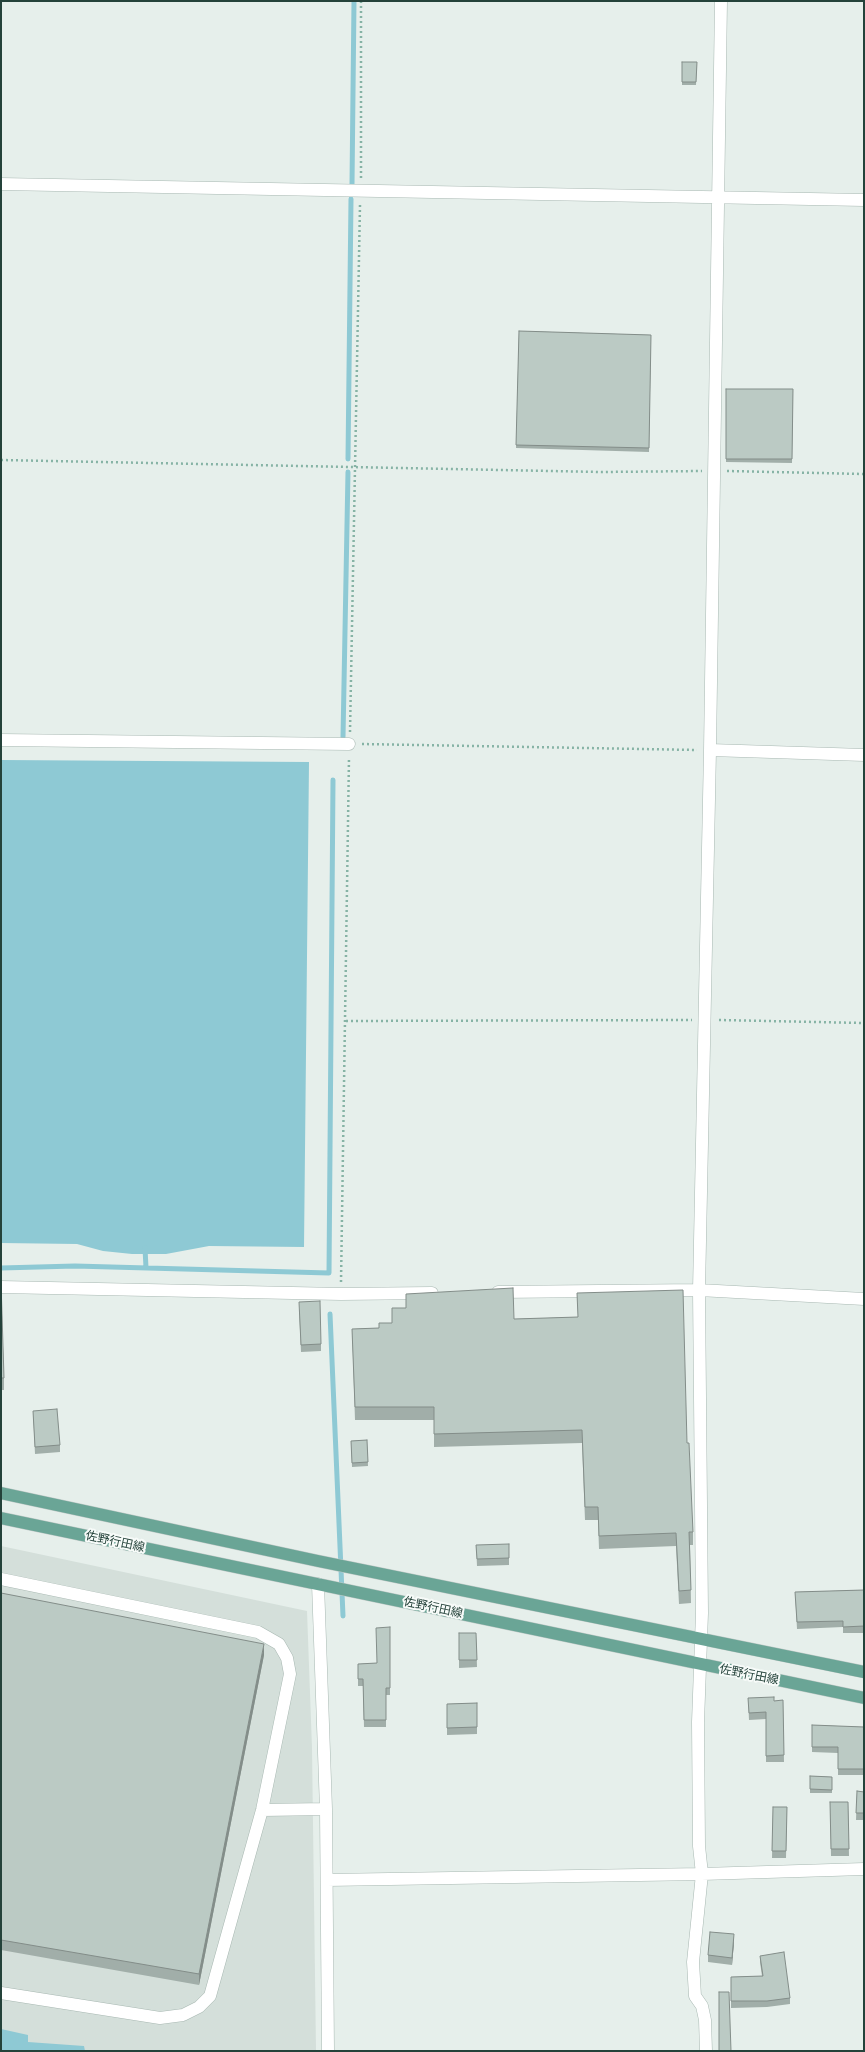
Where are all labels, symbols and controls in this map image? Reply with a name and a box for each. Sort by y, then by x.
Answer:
street label: 佐野行田線 [84,1529,146,1555]
street label: 佐野行田線 [402,1595,464,1621]
street label: 佐野行田線 [718,1662,780,1688]

